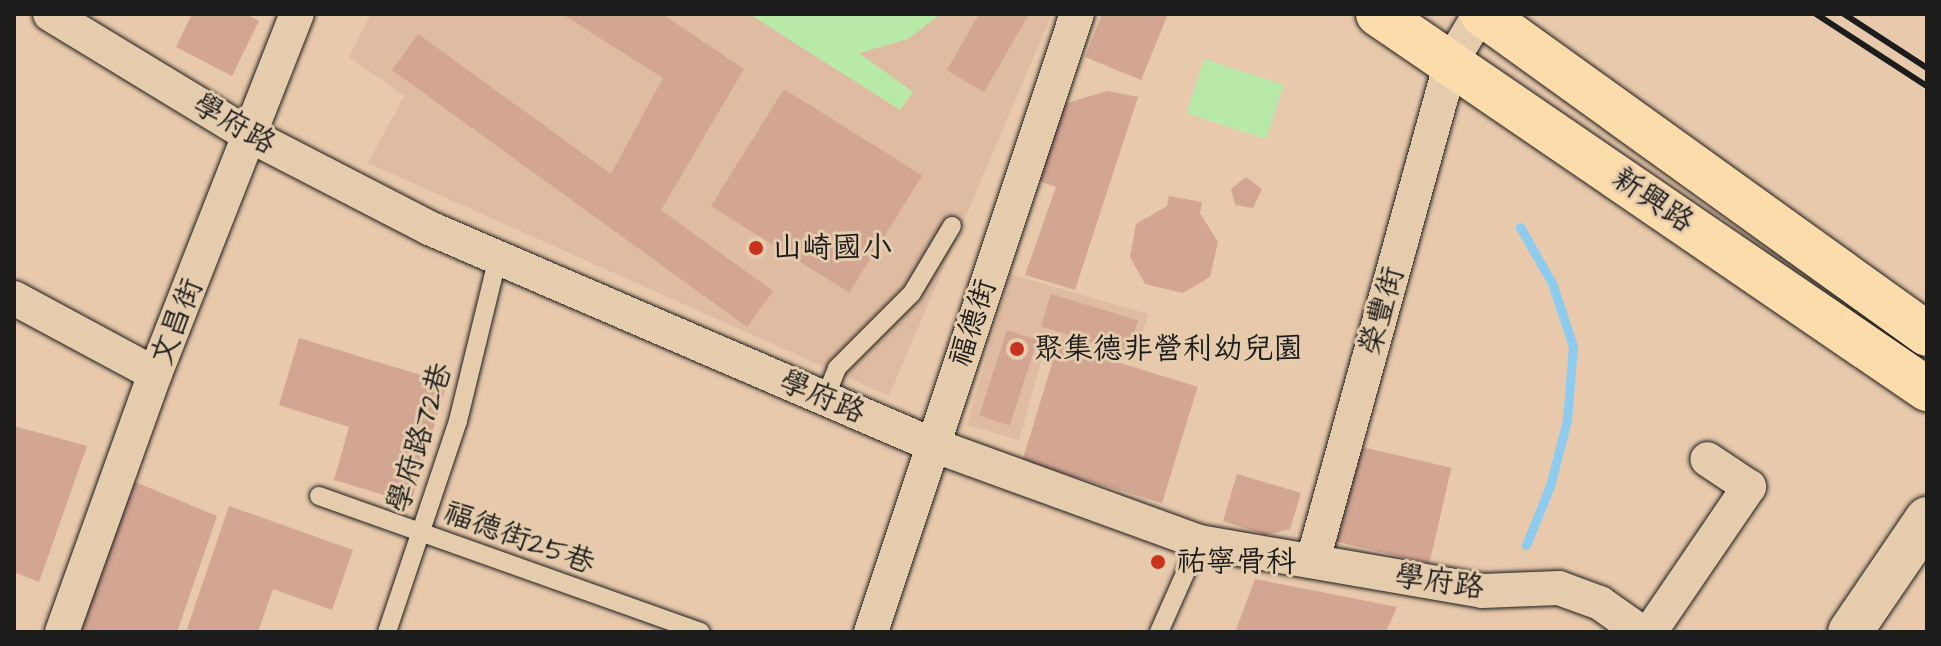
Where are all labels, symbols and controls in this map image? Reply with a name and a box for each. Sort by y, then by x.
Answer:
street label: 學府路 [186,86,282,162]
street label: 新興路 [1606,160,1700,240]
place label: 山崎國小 [772,230,892,266]
marker: 山崎國小 [747,239,765,257]
street label: 榮豐街 [1352,263,1412,359]
street label: 文昌街 [143,274,211,370]
street label: 福德街 [942,275,1004,371]
place label: 聚集德非營利幼兒園 [1033,331,1303,367]
marker: 聚集德非營利幼兒園 [1008,340,1026,358]
street label: 學府路72巷 [380,358,460,518]
street label: 學府路 [774,363,870,431]
street label: 福德街25巷 [438,494,600,582]
place label: 祐寧骨科 [1176,544,1296,580]
marker: 祐寧骨科 [1147,551,1169,573]
street label: 學府路 [1392,558,1486,606]

